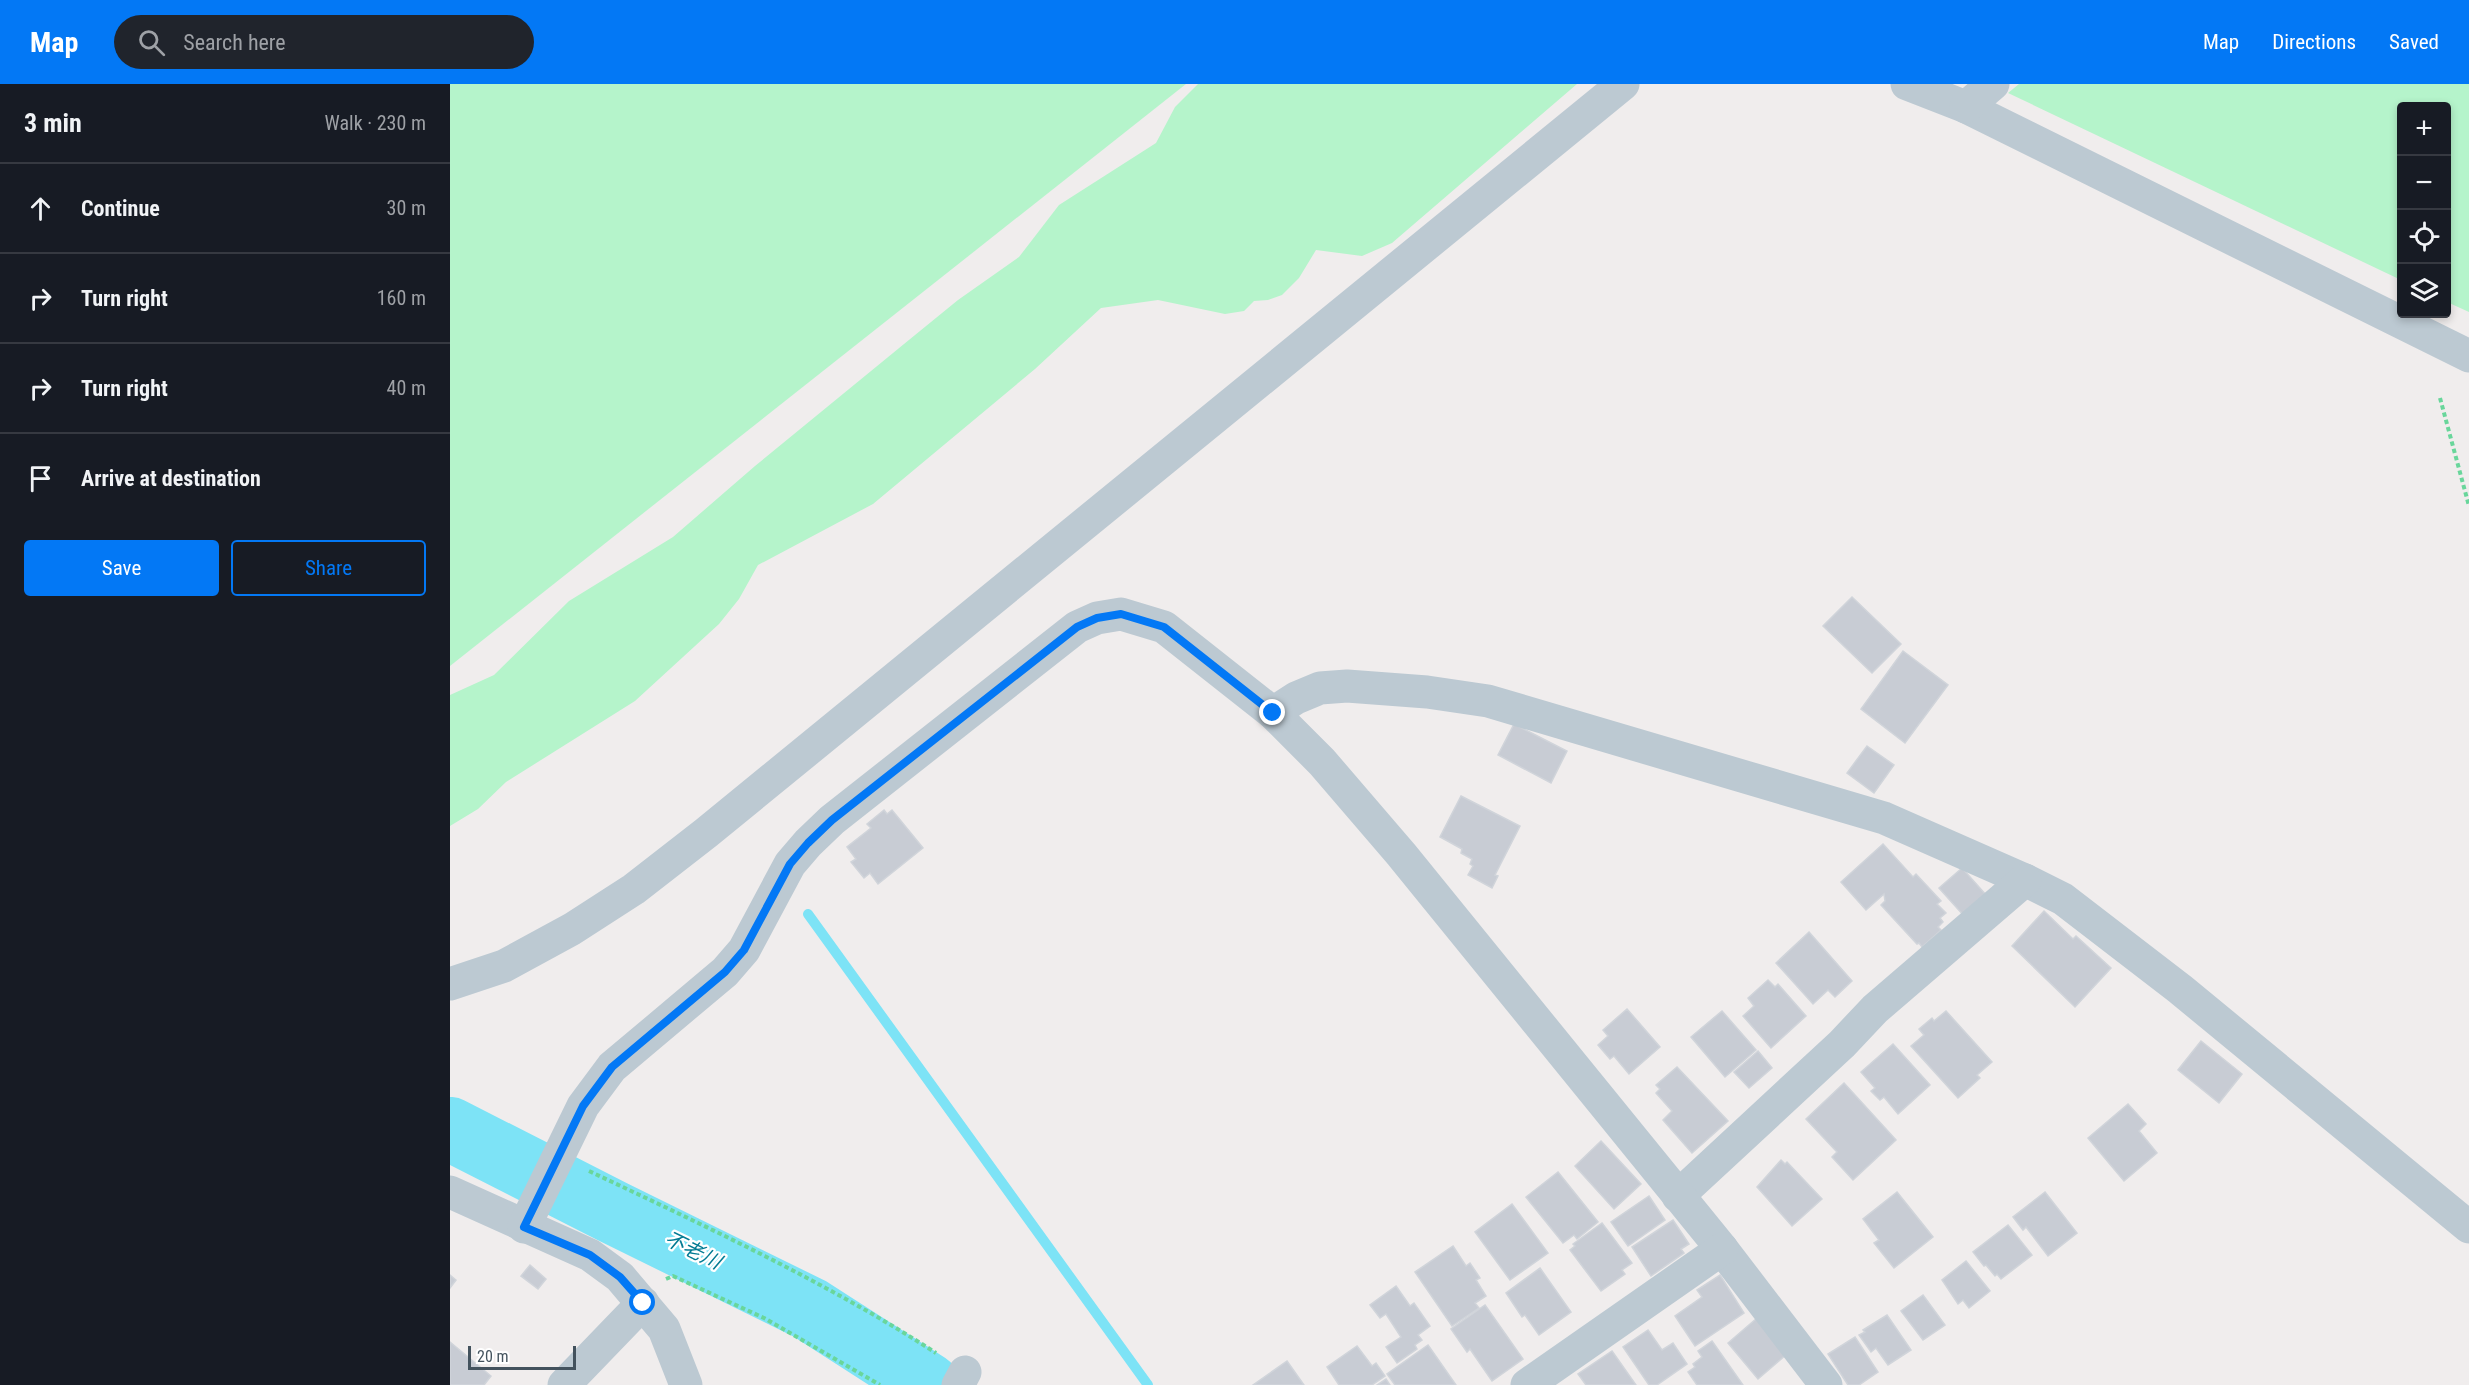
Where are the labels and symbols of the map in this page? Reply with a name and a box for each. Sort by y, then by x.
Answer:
route end [1259,699,1285,725]
water label: 不老川 [661,1226,727,1275]
route start [629,1289,655,1315]
scale bar [468,1343,576,1370]

